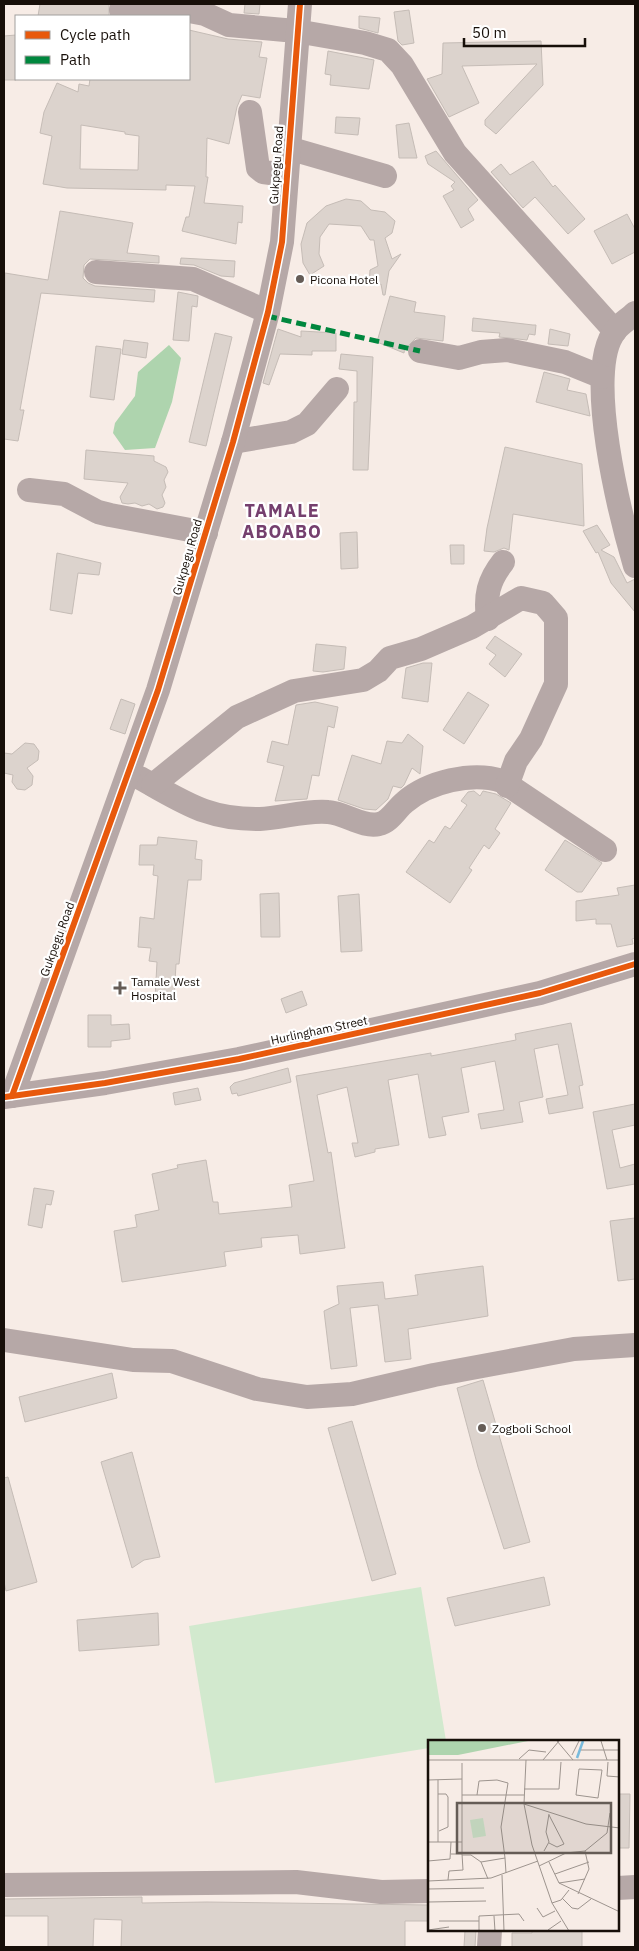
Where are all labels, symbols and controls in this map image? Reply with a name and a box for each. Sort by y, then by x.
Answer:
legend [15,15,190,80]
scale bar [464,15,585,47]
text: 50 m [472,23,507,42]
text: Cycle path [60,25,131,44]
text: Path [60,50,91,69]
street label: Gukpegu Road [266,125,286,205]
place label: Picona Hotel [310,272,378,287]
marker: Picona Hotel [294,273,306,285]
district label: TAMALE ABOABO [242,499,322,543]
street label: Gukpegu Road [169,517,205,597]
street label: Gukpegu Road [37,900,77,978]
place label: Tamale West Hospital [131,974,200,1003]
marker: Tamale West Hospital [113,981,127,995]
street label: Hurlingham Street [269,1012,369,1048]
place label: Zogboli School [492,1421,571,1436]
marker: Zogboli School [476,1422,488,1434]
inset map [428,1740,619,1931]

